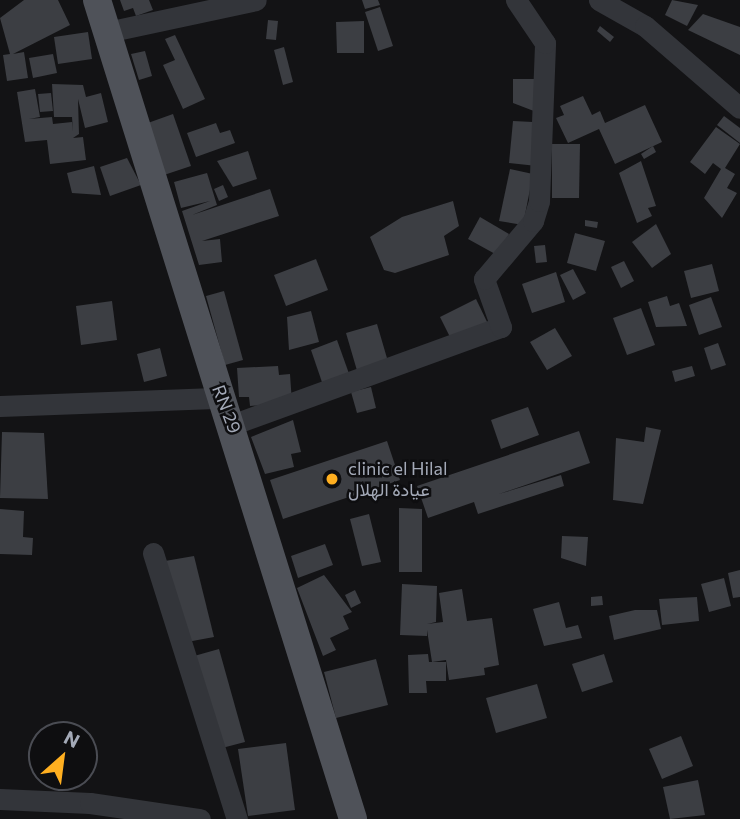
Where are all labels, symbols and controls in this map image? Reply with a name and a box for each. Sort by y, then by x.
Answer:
street label: RN 29 [208,382,246,436]
place label: clinic el Hilal عيادة الهلال [348,458,448,500]
marker: clinic el Hilal عيادة الهلال [322,469,342,489]
north arrow [28,721,98,791]
text: N [60,725,84,752]

